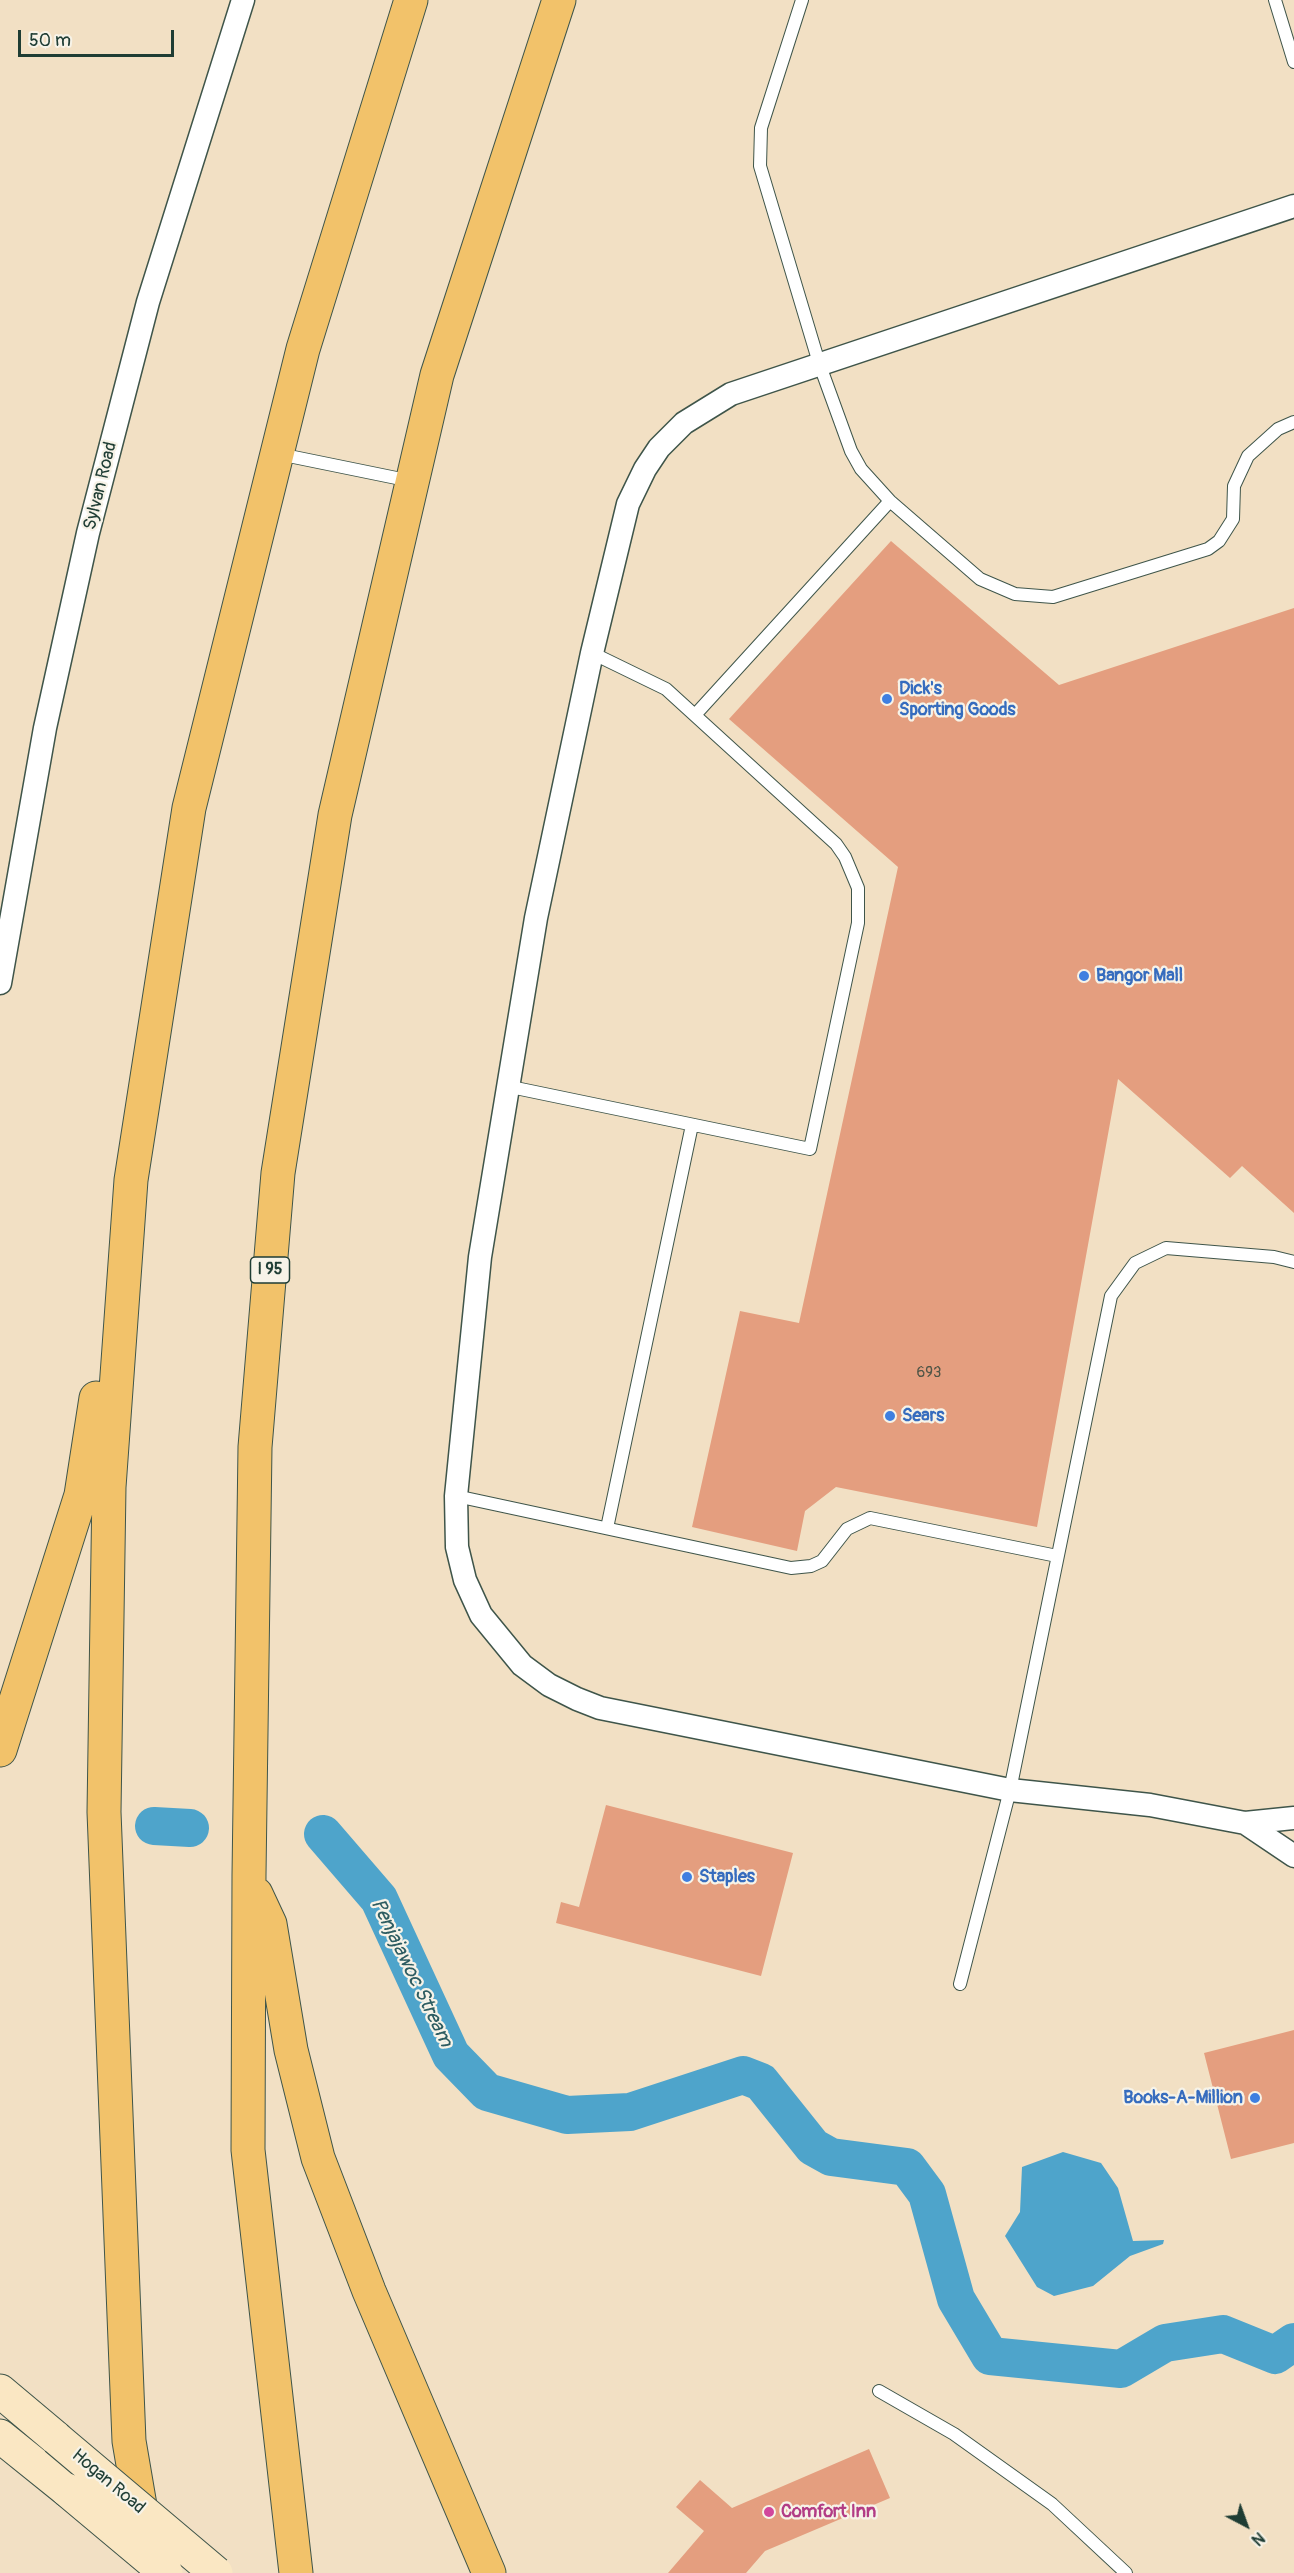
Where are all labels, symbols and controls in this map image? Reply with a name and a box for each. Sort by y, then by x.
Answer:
scale bar [21,18,177,56]
text: 50 m [29,29,71,52]
street label: Sylvan Road [80,440,122,532]
place label: Dick's Sporting Goods [899,678,1016,720]
marker: Dick's Sporting Goods [880,692,894,706]
place label: Bangor Mall [1096,965,1183,987]
marker: Bangor Mall [1077,969,1091,983]
road number: I 95 [250,1257,290,1283]
house number: 693 [917,1364,941,1382]
place label: Sears [902,1405,944,1427]
marker: Sears [883,1409,897,1423]
place label: Staples [699,1866,755,1888]
marker: Staples [680,1870,694,1884]
water label: Penjajawoc Stream [365,1895,457,2051]
place label: Books-A-Million [1123,2087,1243,2109]
marker: Books-A-Million [1248,2091,1262,2105]
street label: Hogan Road [67,2445,149,2519]
north arrow [1216,2495,1276,2555]
place label: Comfort Inn [781,2501,876,2523]
marker: Comfort Inn [762,2505,776,2519]
text: N [1247,2527,1268,2550]

